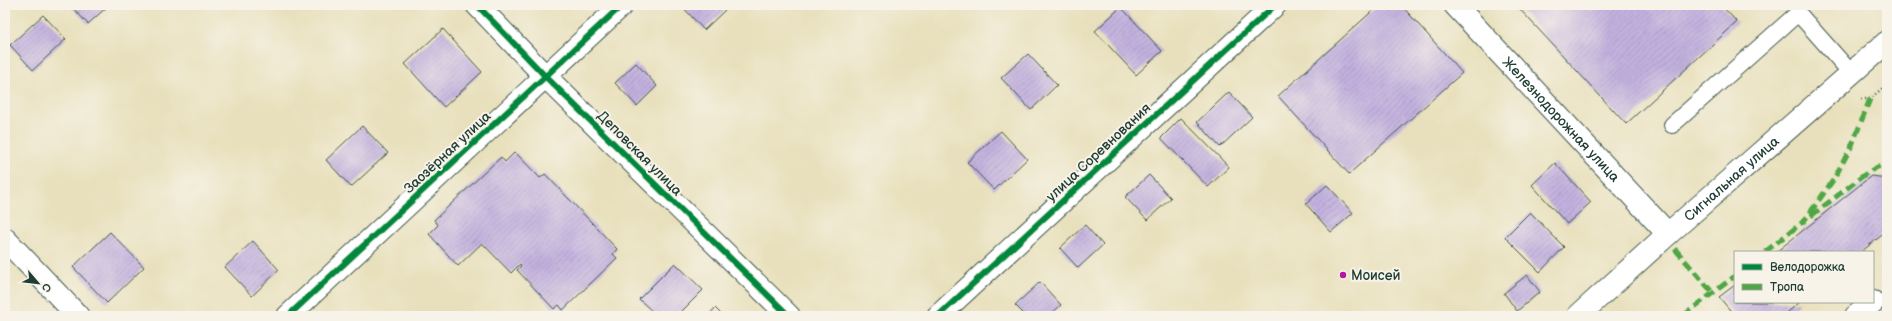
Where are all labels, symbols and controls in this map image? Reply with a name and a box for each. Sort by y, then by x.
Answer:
street label: Железнодорожная улица [1499,54,1624,186]
street label: улица Соревнования [1043,99,1154,205]
street label: Заозёрная улица [400,107,495,197]
street label: Деповская улица [594,107,686,200]
street label: Сигнальная улица [1681,132,1783,225]
legend [1734,251,1874,303]
text: Велодорожка [1770,260,1845,275]
north arrow [18,263,58,303]
place label: Моисей [1351,267,1401,284]
marker: Моисей [1338,270,1348,280]
text: Тропа [1770,280,1804,295]
text: С [39,281,54,294]

